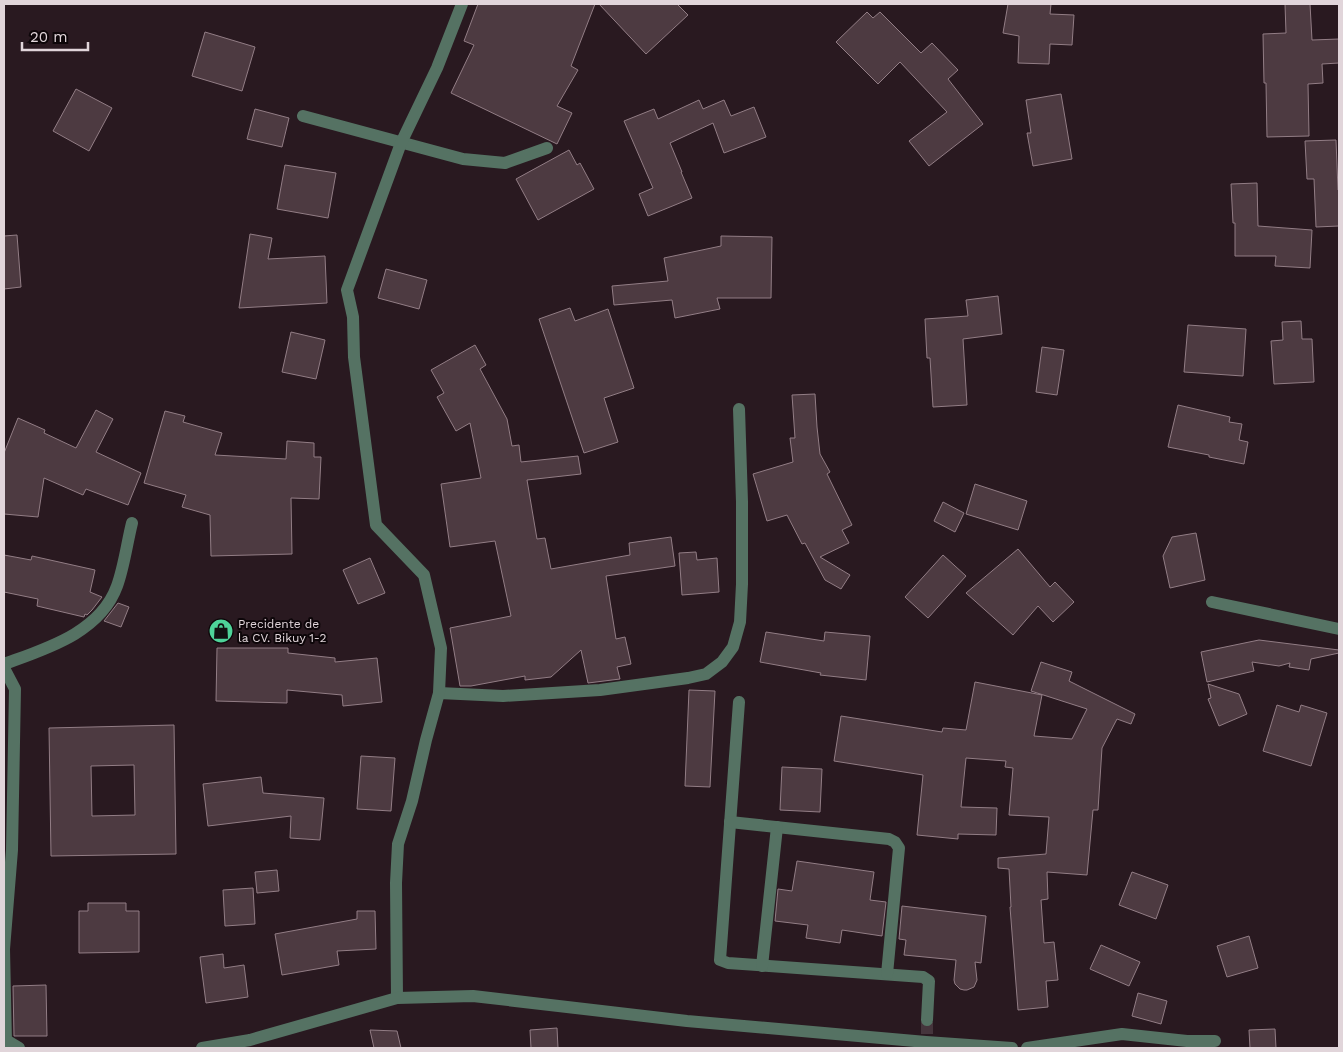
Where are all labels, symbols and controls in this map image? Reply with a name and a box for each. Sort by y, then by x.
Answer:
scale bar [22,20,89,52]
text: 20 m [30,28,68,46]
place label: Precidente de la CV. Bikuy 1-2 [238,617,326,645]
shop icon: Precidente de la CV. Bikuy 1-2 [208,618,234,644]

